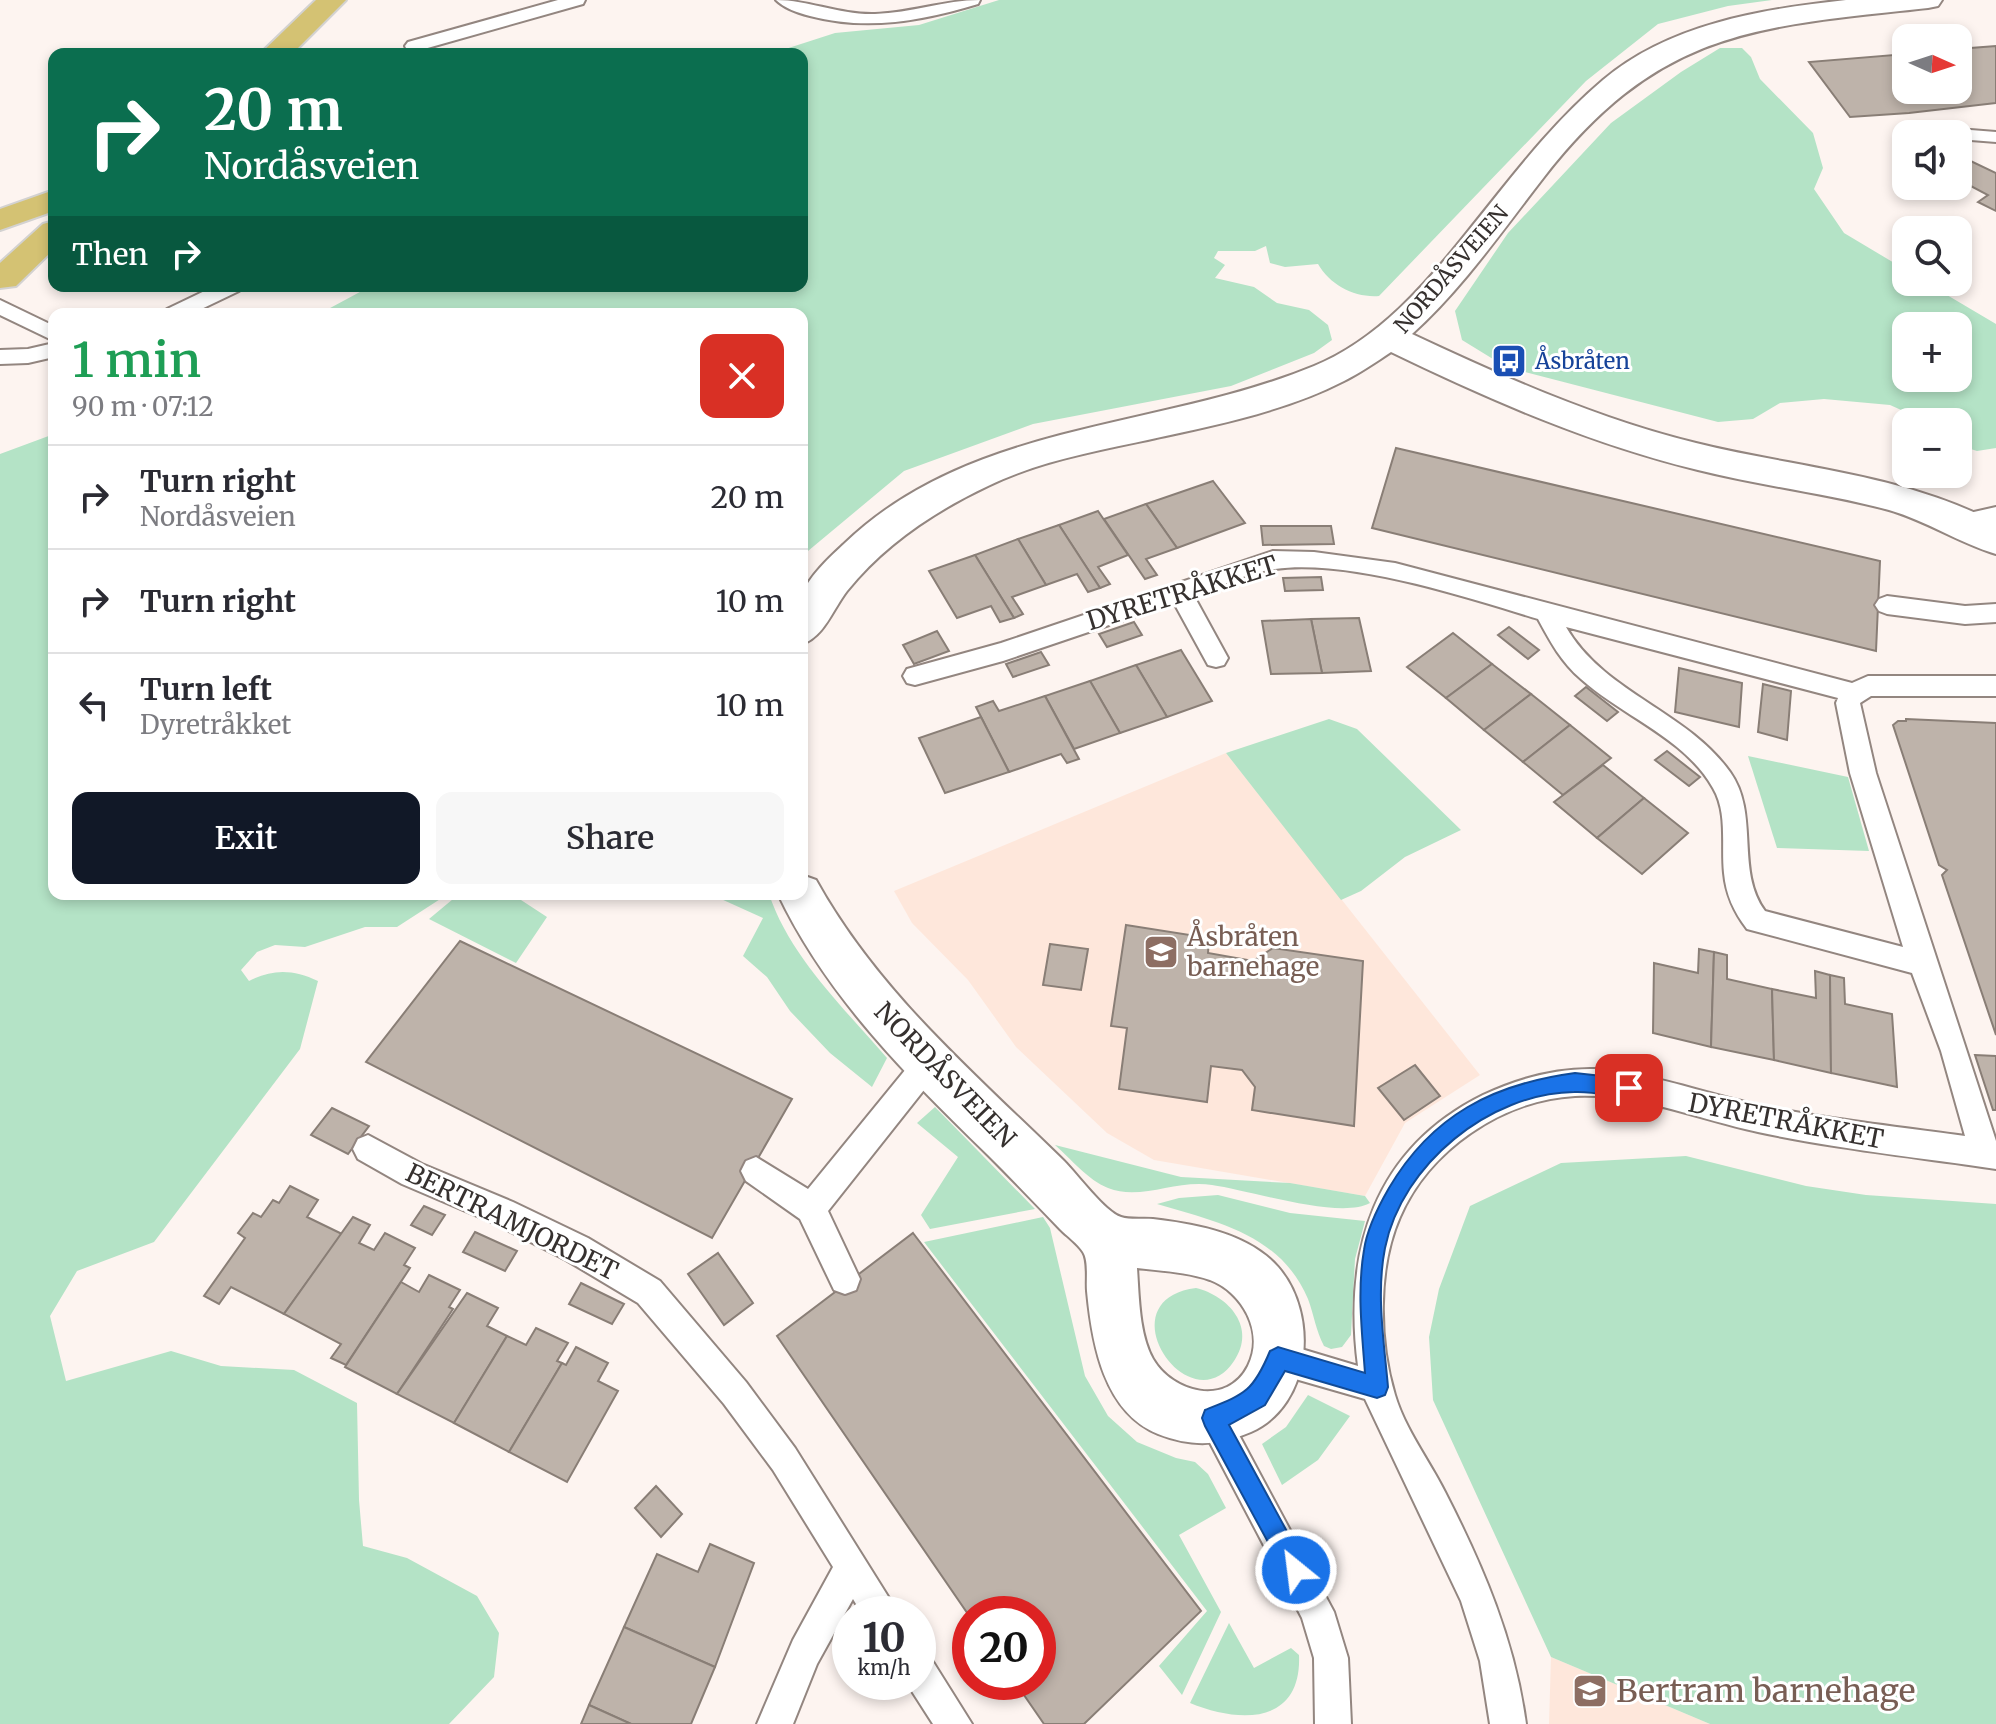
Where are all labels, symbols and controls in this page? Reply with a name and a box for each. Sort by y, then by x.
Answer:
north arrow [1892,24,1972,104]
map controls [1892,24,1972,488]
text: 20 m [204,75,343,145]
icon: right [72,80,176,184]
button: sound [1892,120,1972,200]
text: Nordåsveien [204,144,420,189]
street label: NORDÅSVEIEN [1386,198,1514,339]
button: search [1892,216,1972,296]
icon: right [164,232,208,276]
text: Then [72,235,148,273]
button: + [1892,312,1972,392]
text: 1 min [72,330,201,390]
button: close [700,334,784,418]
bus stop icon: Åsbråten [1490,342,1528,380]
place label: Åsbråten [1534,345,1630,375]
text: 90 m · 07:12 [72,390,214,423]
button: − [1892,408,1972,488]
text: Turn right [140,462,296,500]
icon: right [72,475,116,519]
text: 20 m [711,478,784,516]
text: Nordåsveien [140,500,296,533]
street label: DYRETRÅKKET [1082,546,1281,637]
icon: right [72,579,116,623]
text: Turn right [140,582,296,620]
text: 10 m [716,582,784,620]
text: Turn left [140,670,272,708]
icon: left [72,683,116,727]
text: 10 m [716,686,784,724]
text: Dyretråkket [140,708,291,741]
button: Exit [72,792,420,884]
button: Share [436,792,784,884]
place label: Åsbråten barnehage [1186,918,1319,983]
school or university icon: Åsbråten barnehage [1142,933,1180,971]
street label: NORDÅSVEIEN [868,994,1025,1154]
pin [1595,1054,1663,1122]
icon: arrive [1607,1066,1651,1110]
street label: DYRETRÅKKET [1686,1083,1887,1156]
street label: BERTRAMJORDET [401,1156,624,1287]
position arrow [1254,1528,1338,1612]
speed limit sign: 20 [952,1596,1056,1700]
text: 10 [862,1613,906,1663]
text: km/h [858,1655,910,1680]
place label: Bertram barnehage [1616,1671,1915,1711]
school or university icon: Bertram barnehage [1571,1672,1609,1710]

